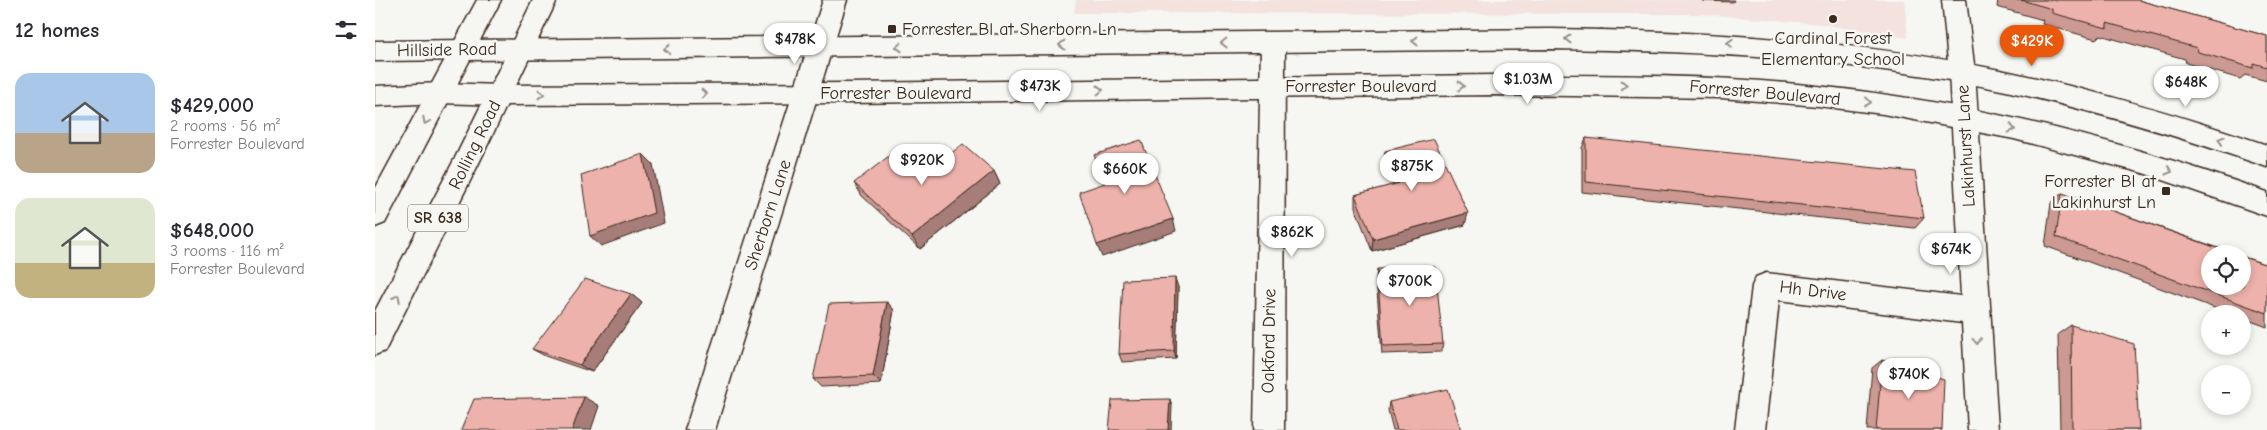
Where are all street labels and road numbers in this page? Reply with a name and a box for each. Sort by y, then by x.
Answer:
street label: Hillside Road [397,39,497,61]
street label: Forrester Boulevard [1285,76,1437,97]
street label: Forrester Boulevard [1689,76,1841,110]
street label: Forrester Boulevard [820,83,972,104]
street label: Lakinhurst Lane [1952,84,1980,208]
street label: Rolling Road [444,97,506,193]
street label: Sherborn Lane [740,157,796,273]
road number: SR 638 [408,204,468,232]
street label: Hh Drive [1778,276,1848,306]
street label: Oakford Drive [1258,288,1280,394]

